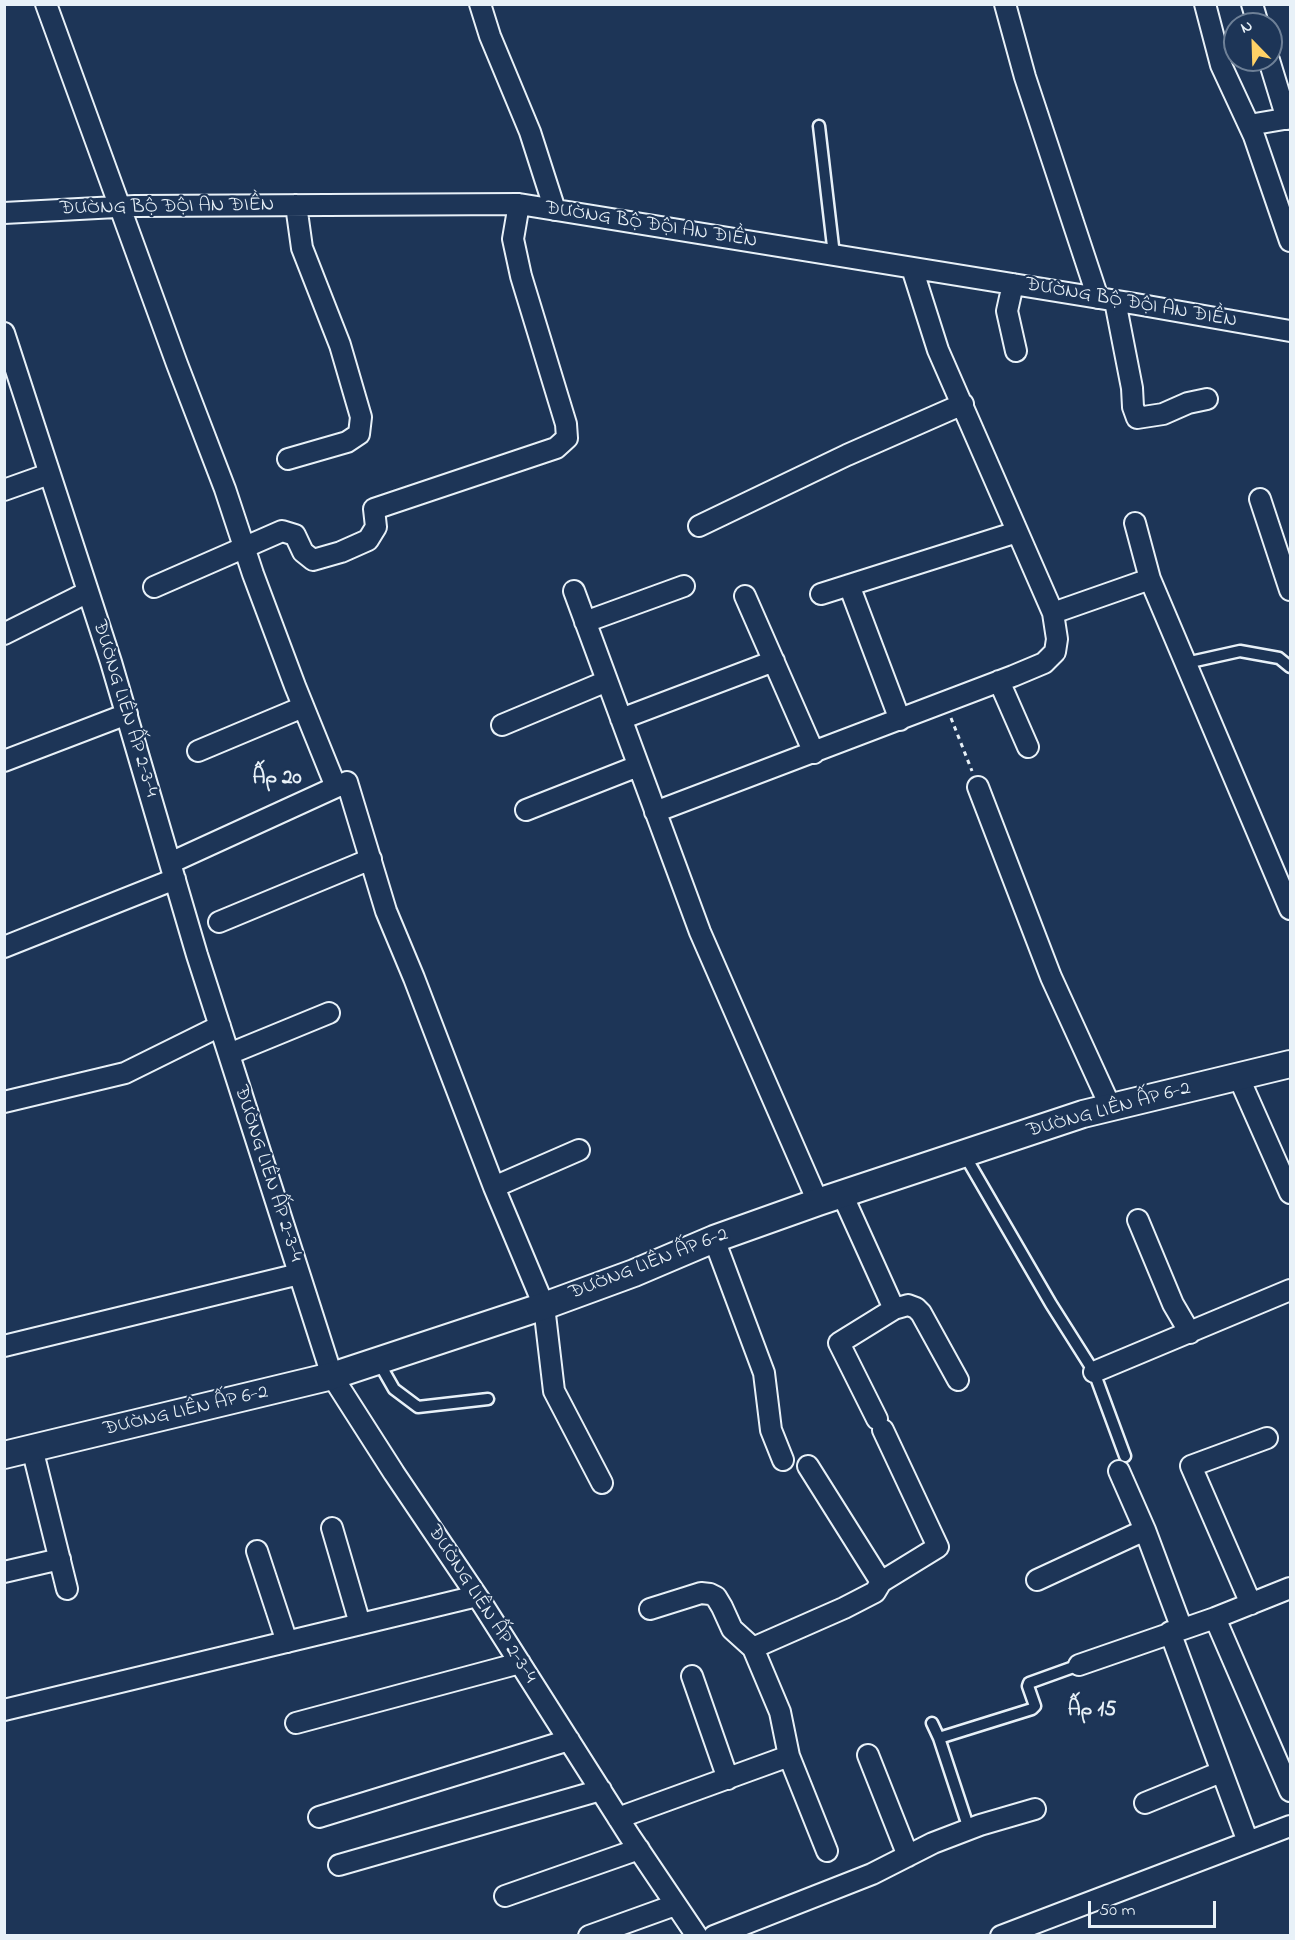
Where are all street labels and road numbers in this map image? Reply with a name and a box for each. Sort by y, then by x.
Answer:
street label: ĐƯỜNG BỘ ĐỘI AN ĐIỀN [60,194,274,222]
street label: ĐƯỜNG BỘ ĐỘI AN ĐIỀN [543,197,759,255]
street label: ĐƯỜNG BỘ ĐỘI AN ĐIỀN [1023,274,1239,334]
street label: ĐƯỜNG LIÊN ẤP 2-3-4 [86,618,162,800]
street label: ĐƯỜNG LIÊN ẤP 6-2 [1025,1078,1193,1144]
street label: ĐƯỜNG LIÊN ẤP 2-3-4 [227,1083,307,1265]
street label: ĐƯỜNG LIÊN ẤP 6-2 [566,1224,732,1306]
street label: ĐƯỜNG LIÊN ẤP 6-2 [101,1381,271,1443]
street label: ĐƯỜNG LIÊN ẤP 2-3-4 [421,1522,541,1688]

